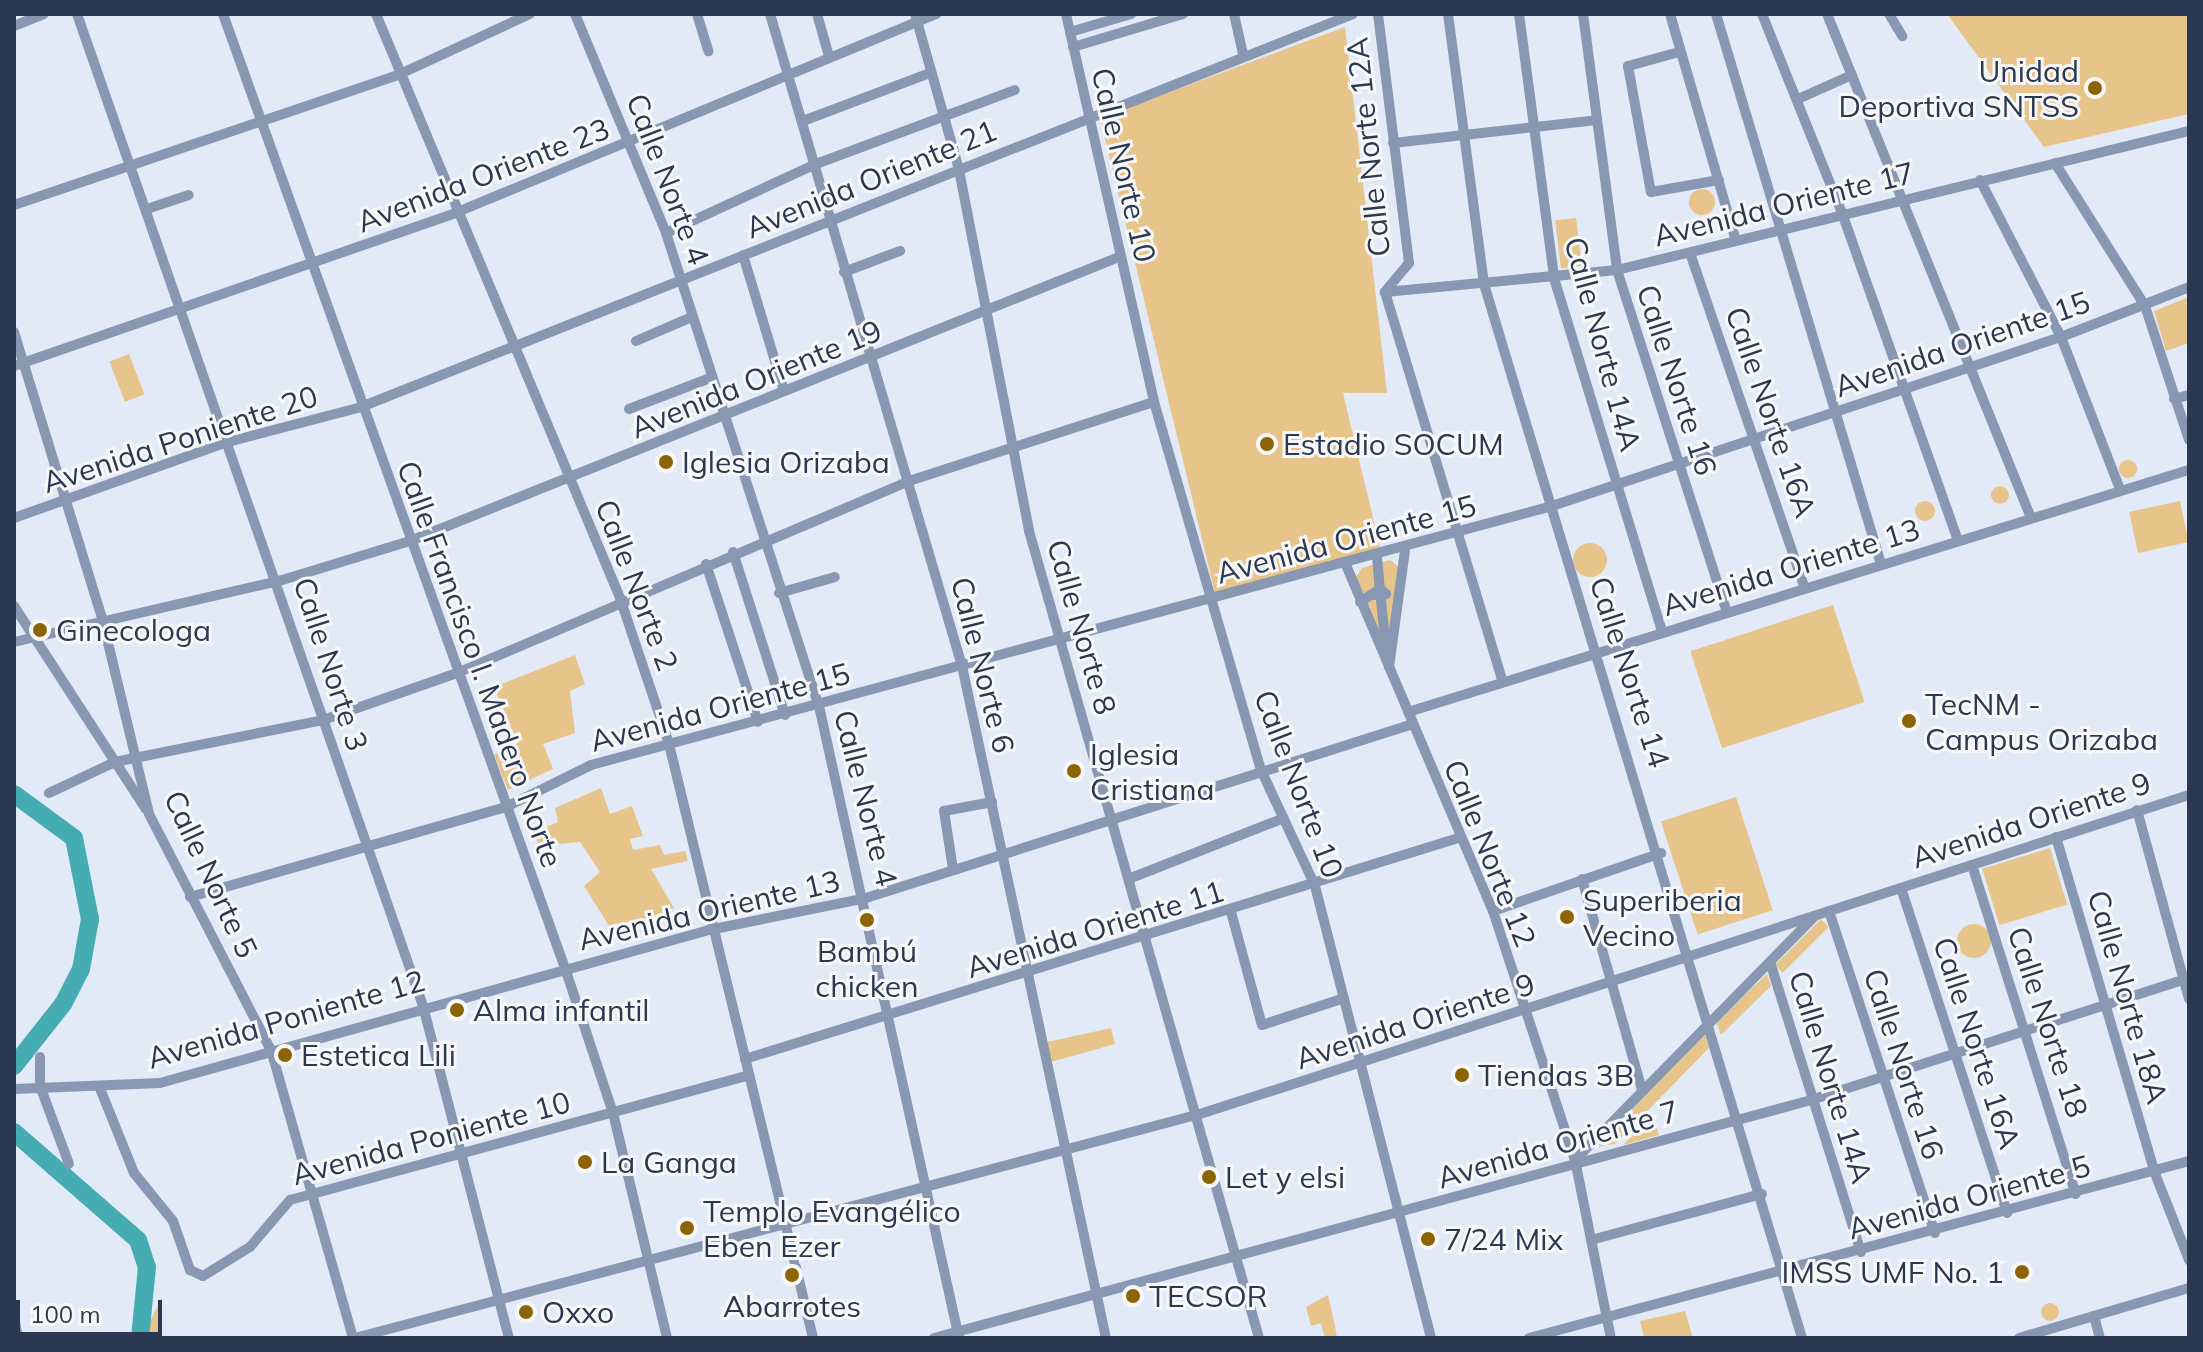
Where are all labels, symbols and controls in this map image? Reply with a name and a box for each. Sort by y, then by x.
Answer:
street label: Calle Norte 12A [1339,36,1397,258]
place label: Unidad Deportiva SNTSS [1838,53,2079,124]
street label: Calle Norte 10 [1084,64,1164,266]
marker: Unidad Deportiva SNTSS [2086,79,2104,97]
street label: Calle Norte 4 [619,88,717,270]
street label: Avenida Oriente 23 [352,110,614,240]
street label: Avenida Oriente 21 [740,112,1002,246]
street label: Avenida Oriente 17 [1650,154,1918,254]
street label: Calle Norte 14A [1557,233,1649,455]
street label: Calle Norte 16 [1629,280,1725,480]
street label: Avenida Oriente 15 [1830,283,2094,405]
street label: Calle Norte 16A [1718,302,1824,522]
street label: Avenida Oriente 19 [625,312,887,446]
street label: Avenida Poniente 20 [38,378,322,500]
place label: Estadio SOCUM [1283,426,1504,462]
marker: Estadio SOCUM [1258,435,1276,453]
place label: Iglesia Orizaba [682,444,890,480]
marker: Iglesia Orizaba [657,453,675,471]
street label: Calle Francisco I. Madero Norte [390,456,570,872]
street label: Avenida Oriente 15 [1212,487,1480,591]
street label: Calle Norte 2 [588,494,686,676]
street label: Avenida Oriente 13 [1658,511,1924,623]
street label: Calle Norte 8 [1040,535,1124,719]
street label: Calle Norte 14 [1582,572,1678,772]
street label: Calle Norte 3 [286,573,376,755]
street label: Calle Norte 6 [944,573,1022,757]
place label: Ginecologa [56,612,211,648]
marker: Ginecologa [31,621,49,639]
street label: Avenida Oriente 15 [586,655,854,759]
street label: Calle Norte 10 [1247,685,1351,883]
place label: TecNM - Campus Orizaba [1925,686,2158,756]
street label: Calle Norte 4 [827,706,905,890]
marker: TecNM - Campus Orizaba [1900,712,1918,730]
place label: Iglesia Cristiana [1090,736,1214,806]
street label: Calle Norte 12 [1436,754,1544,952]
marker: Iglesia Cristiana [1065,762,1083,780]
street label: Avenida Oriente 9 [1907,764,2155,876]
street label: Calle Norte 5 [157,785,265,963]
street label: Avenida Oriente 13 [575,862,843,958]
street label: Avenida Oriente 11 [962,873,1228,985]
place label: Superiberia Vecino [1583,882,1742,952]
street label: Calle Norte 18A [2080,886,2176,1108]
marker: Superiberia Vecino [1558,908,1576,926]
marker: Bambú chicken [858,911,876,929]
street label: Calle Norte 18 [2000,922,2096,1122]
place label: Bambú chicken [815,933,919,1004]
street label: Calle Norte 16A [1926,933,2028,1153]
street label: Avenida Poniente 12 [143,962,429,1076]
street label: Calle Norte 16 [1856,964,1952,1164]
street label: Avenida Oriente 9 [1291,965,1539,1077]
street label: Calle Norte 14A [1782,966,1880,1188]
place label: Alma infantil [473,992,649,1028]
marker: Alma infantil [448,1001,466,1019]
place label: Estetica Lili [301,1037,456,1073]
marker: Estetica Lili [276,1046,294,1064]
place label: Tiendas 3B [1478,1057,1634,1093]
marker: Tiendas 3B [1453,1066,1471,1084]
street label: Avenida Poniente 10 [288,1083,574,1193]
street label: Avenida Oriente 7 [1433,1092,1683,1196]
place label: La Ganga [601,1144,737,1180]
street label: Avenida Oriente 5 [1844,1147,2094,1247]
marker: La Ganga [576,1153,594,1171]
place label: Let y elsi [1225,1159,1345,1195]
marker: Let y elsi [1200,1168,1218,1186]
place label: Templo Evangélico Eben Ezer [703,1193,961,1264]
marker: Templo Evangélico Eben Ezer [678,1219,696,1237]
place label: 7/24 Mix [1444,1221,1563,1257]
marker: 7/24 Mix [1419,1230,1437,1248]
place label: IMSS UMF No. 1 [1781,1254,2004,1290]
marker: IMSS UMF No. 1 [2011,1261,2033,1283]
marker: Abarrotes [783,1266,801,1284]
place label: TECSOR [1149,1278,1267,1314]
scale bar [20,1284,166,1334]
marker: TECSOR [1124,1287,1142,1305]
place label: Abarrotes [723,1288,861,1324]
place label: Oxxo [542,1294,614,1330]
text: 100 m [30,1299,101,1329]
marker: Oxxo [517,1303,535,1321]

